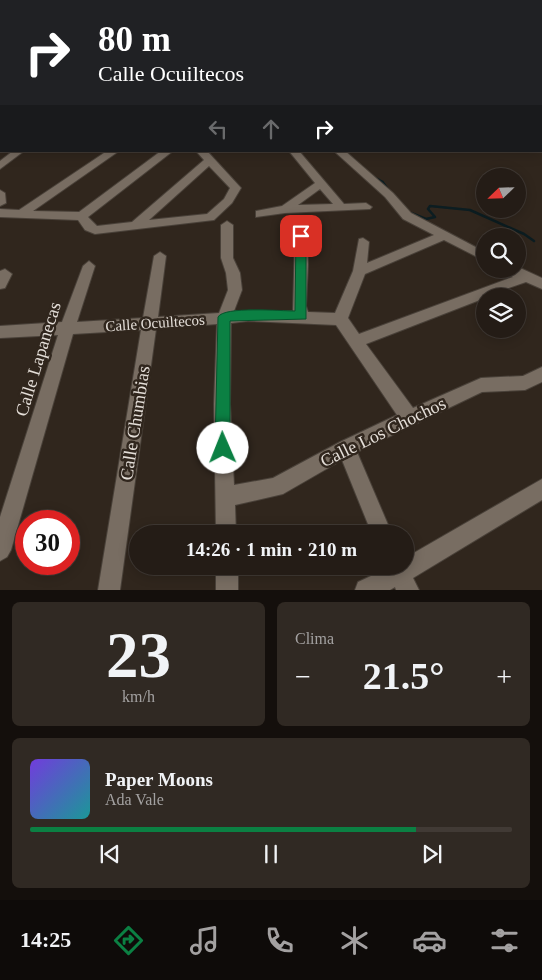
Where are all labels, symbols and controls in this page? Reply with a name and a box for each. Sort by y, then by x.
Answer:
icon: right [15,20,80,85]
text: 80 m [98,20,171,59]
text: Calle Ocuiltecos [98,61,244,86]
icon: left [204,115,232,143]
icon: ahead [257,115,285,143]
icon: right [310,115,338,143]
north arrow [476,168,526,218]
map controls [476,168,526,338]
pin [280,215,322,257]
icon: arrive [287,222,315,250]
button: search [476,228,526,278]
button: layers [476,288,526,338]
street label: Calle Lapanecas [11,299,65,419]
street label: Calle Ocuiltecos [105,312,205,334]
street label: Calle Chumbias [116,364,154,482]
street label: Calle Los Chochos [317,393,449,471]
position arrow [196,421,248,473]
speed limit sign: 30 [15,510,80,575]
text: 14:26 · 1 min · 210 m [186,539,357,560]
text: 23 [106,619,171,691]
text: Clima [295,630,334,647]
text: 21.5° [363,655,444,697]
text: − [295,661,311,692]
text: + [496,661,512,692]
text: km/h [122,688,155,705]
text: Paper Moons [105,769,213,790]
text: Ada Vale [105,791,164,808]
icon: previous [96,840,124,868]
icon: pause [257,840,285,868]
icon: next [418,840,446,868]
icon: directions [111,923,146,958]
icon: music [187,923,222,958]
icon: phone [262,923,297,958]
icon: climate [337,923,372,958]
icon: car [412,923,447,958]
icon: filters [487,923,522,958]
text: 14:25 [20,927,71,952]

